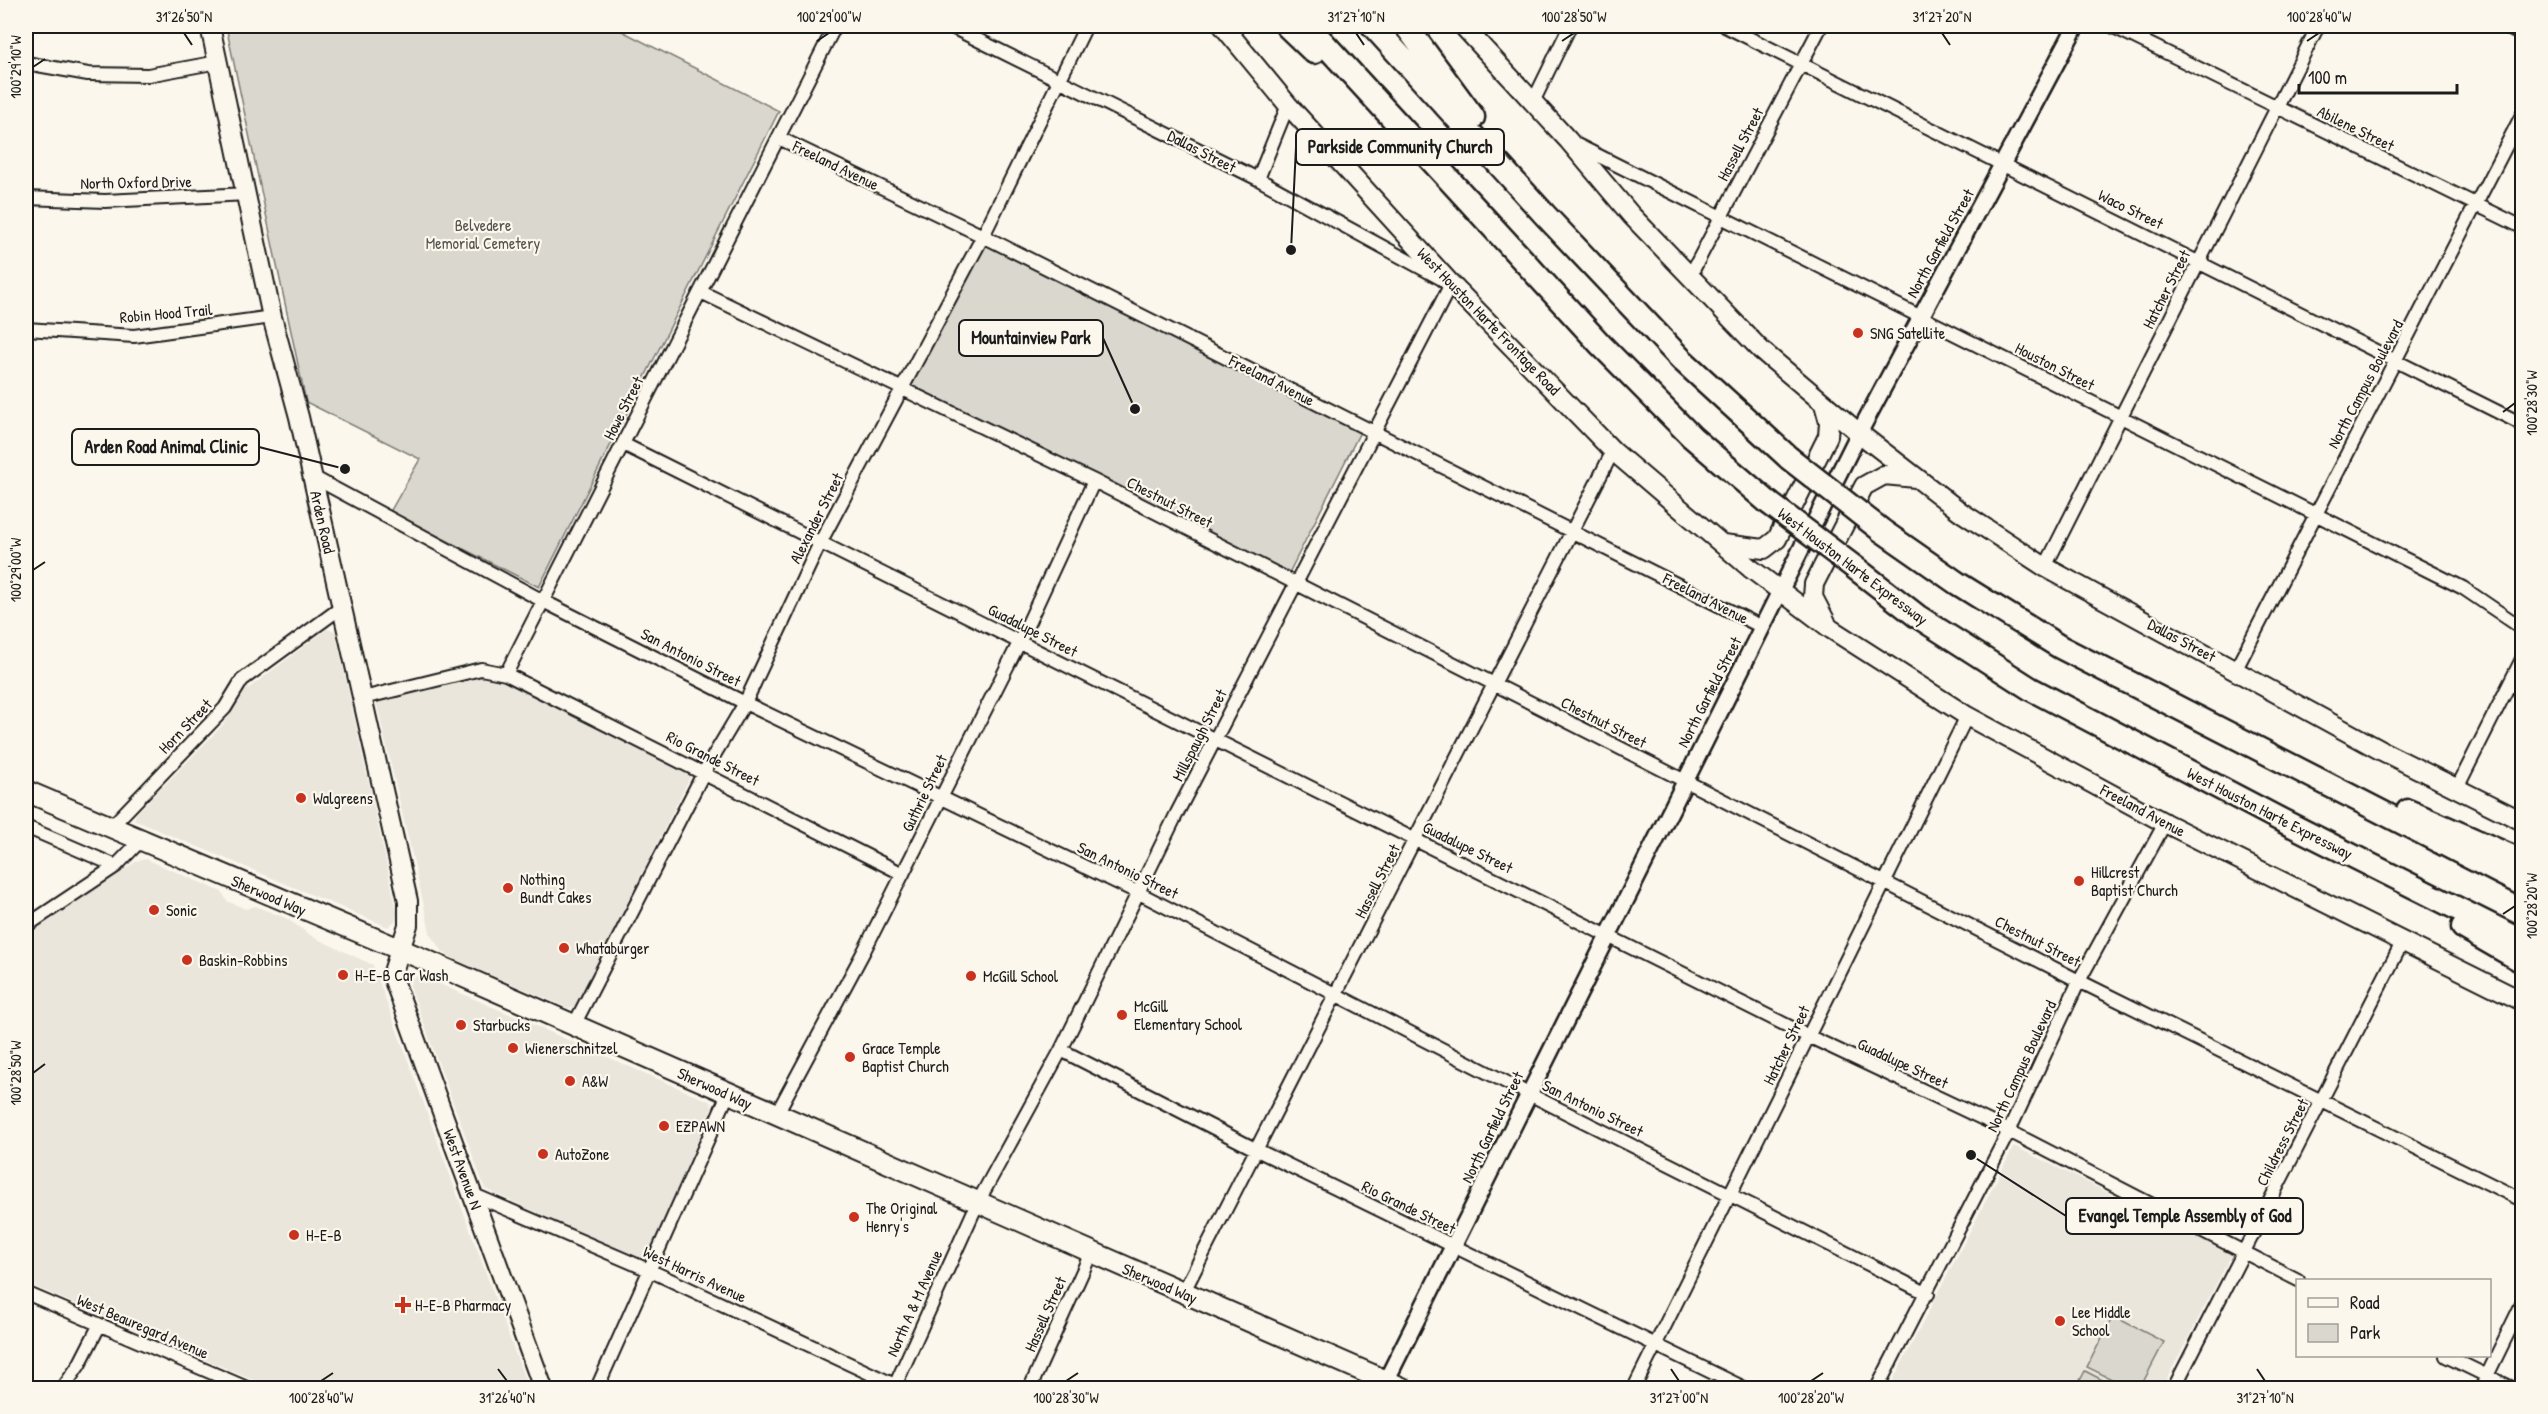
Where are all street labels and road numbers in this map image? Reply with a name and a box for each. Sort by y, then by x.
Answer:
street label: Abilene Street [2314,100,2399,156]
street label: Hassell Street [1711,103,1769,185]
street label: Dallas Street [1164,124,1240,178]
street label: Freeland Avenue [788,134,883,196]
street label: North Oxford Drive [80,170,193,194]
street label: North Garfield Street [1901,184,1979,301]
street label: Waco Street [2095,184,2168,234]
street label: West Houston Harte Frontage Road [1413,242,1565,400]
street label: Hatcher Street [2137,245,2195,332]
street label: Robin Hood Trail [119,298,214,328]
street label: North Campus Boulevard [2322,316,2408,452]
street label: Houston Street [2011,337,2099,396]
street label: Freeland Avenue [1225,349,1319,411]
street label: Howe Street [598,372,649,444]
street label: Alexander Street [784,469,848,567]
street label: Chestnut Street [1123,471,1217,533]
street label: Arden Road [305,488,341,556]
street label: West Houston Harte Expressway [1773,502,1933,630]
street label: Freeland Avenue [1659,567,1753,629]
street label: Guadalupe Street [984,598,1082,662]
street label: Dallas Street [2144,613,2220,667]
street label: San Antonio Street [637,622,745,692]
street label: North Garfield Street [1672,633,1747,751]
street label: Millspaugh Street [1166,685,1232,785]
street label: Chestnut Street [1557,691,1651,753]
street label: Horn Street [153,693,217,758]
street label: Rio Grande Street [663,725,764,791]
street label: Guthrie Street [896,750,952,835]
street label: West Houston Harte Expressway [2184,762,2357,864]
street label: Freeland Avenue [2096,778,2190,842]
street label: Guadalupe Street [1419,816,1517,879]
street label: San Antonio Street [1074,836,1183,904]
street label: Hassell Street [1349,840,1405,922]
street label: Sherwood Way [228,869,310,921]
street label: Chestnut Street [1991,910,2085,972]
street label: North Campus Boulevard [1981,997,2061,1135]
street label: Hatcher Street [1757,1001,1815,1088]
street label: Guadalupe Street [1854,1032,1952,1094]
street label: Sherwood Way [674,1062,756,1114]
street label: North Garfield Street [1456,1067,1529,1186]
street label: San Antonio Street [1539,1074,1648,1142]
street label: Childress Street [2251,1094,2314,1189]
street label: West Avenue N [438,1126,488,1212]
street label: Rio Grande Street [1358,1175,1460,1239]
street label: West Harris Avenue [640,1240,751,1308]
street label: North A & M Avenue [881,1246,948,1360]
street label: Sherwood Way [1119,1257,1201,1309]
street label: Hassell Street [1019,1272,1072,1355]
street label: West Beauregard Avenue [74,1288,213,1364]

